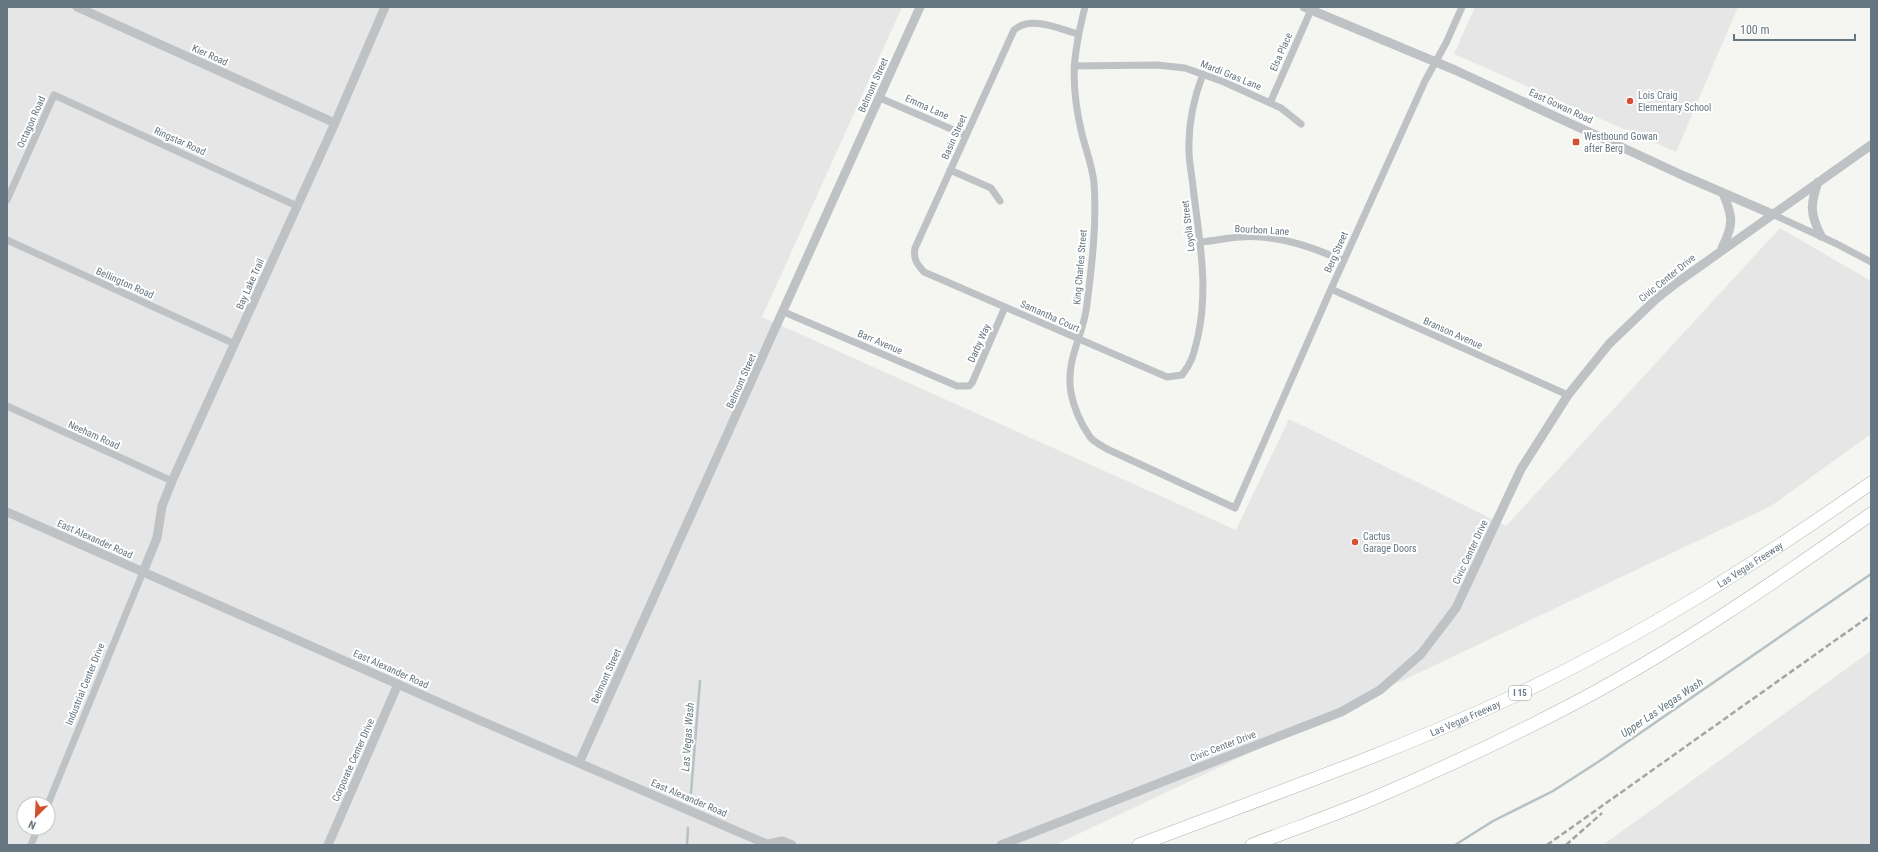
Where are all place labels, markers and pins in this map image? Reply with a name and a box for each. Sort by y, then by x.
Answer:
place label: Lois Craig Elementary School [1638,90,1711,113]
marker: Lois Craig Elementary School [1625,96,1635,106]
place label: Westbound Gowan after Berg [1584,131,1658,154]
marker: Westbound Gowan after Berg [1571,137,1581,147]
place label: Cactus Garage Doors [1363,531,1417,554]
marker: Cactus Garage Doors [1350,537,1360,547]

